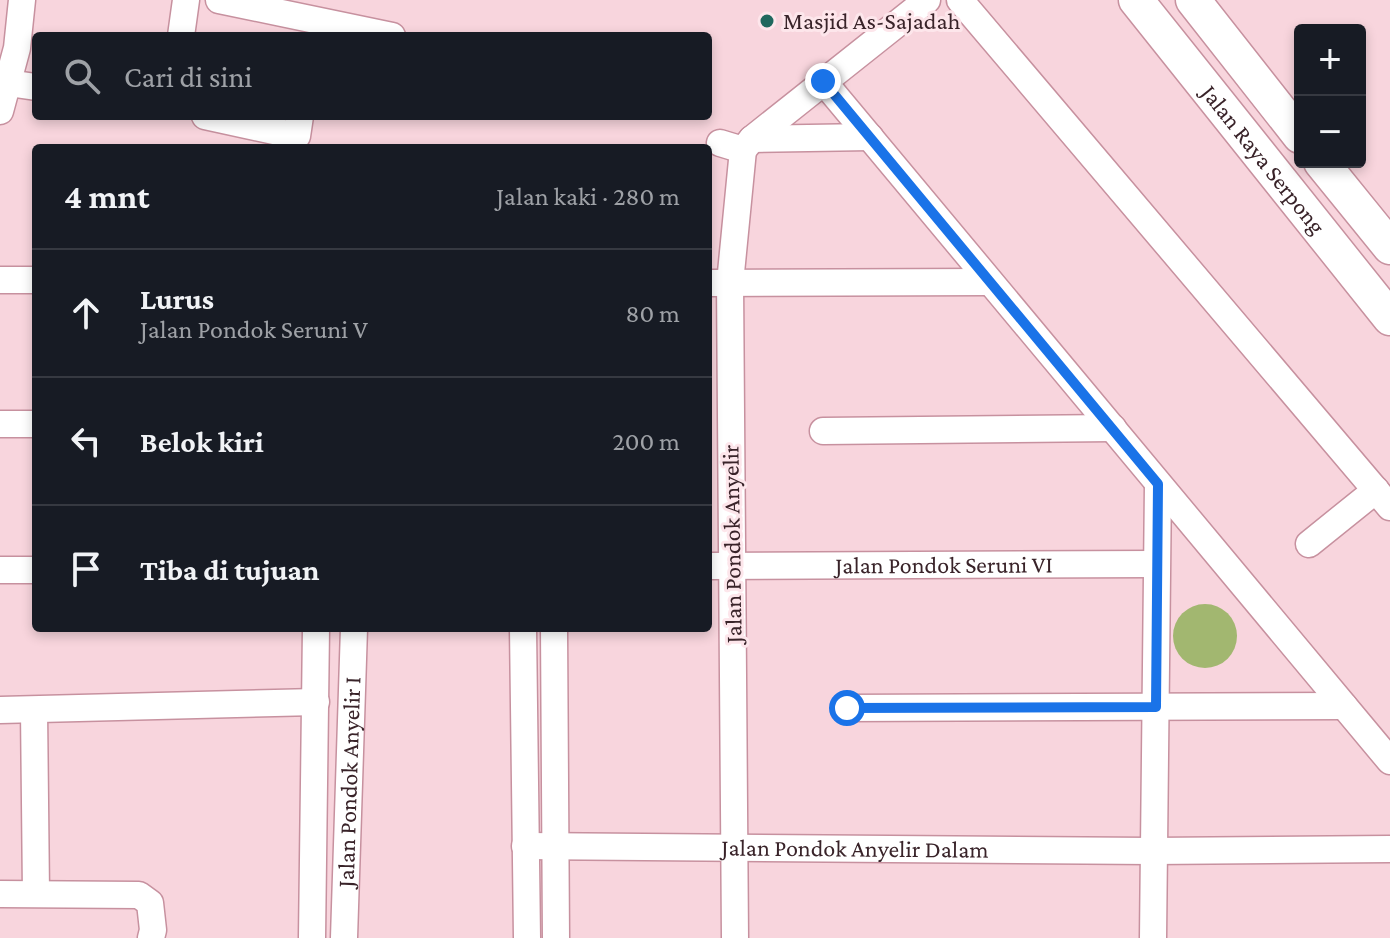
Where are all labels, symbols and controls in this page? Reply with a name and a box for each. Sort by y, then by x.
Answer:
place label: Masjid As-Sajadah [783,7,961,34]
marker: Masjid As-Sajadah [758,12,776,30]
map controls [1294,24,1366,168]
button: + [1294,24,1366,96]
search box [32,32,712,120]
icon: search [60,54,104,98]
text: Cari di sini [124,60,252,93]
route end [805,63,841,99]
street label: Jalan Raya Serpong [1195,78,1332,239]
button: − [1294,96,1366,168]
text: 4 mnt [64,178,149,215]
text: Jalan kaki · 280 m [496,182,680,211]
text: Lurus [140,282,214,315]
icon: ahead [64,291,108,335]
text: 80 m [626,299,680,328]
text: Jalan Pondok Seruni V [140,315,368,344]
icon: left [64,419,108,463]
text: Belok kiri [140,425,264,458]
text: 200 m [612,427,680,456]
street label: Jalan Pondok Anyelir [716,444,747,646]
icon: arrive [64,547,108,591]
street label: Jalan Pondok Seruni VI [833,550,1053,578]
text: Tiba di tujuan [140,553,319,586]
street label: Jalan Pondok Anyelir I [332,676,365,890]
route start [829,690,865,726]
street label: Jalan Pondok Anyelir Dalam [719,834,989,863]

